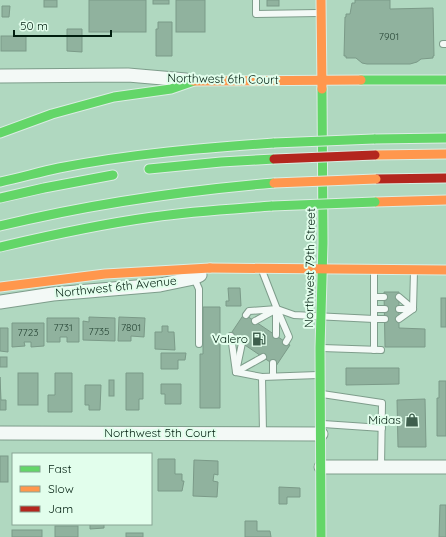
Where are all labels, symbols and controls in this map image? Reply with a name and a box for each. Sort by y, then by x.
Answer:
scale bar [14,12,111,38]
text: 50 m [20,18,48,33]
house number: 7901 [379,30,399,43]
street label: Northwest 6th Court [167,70,279,87]
street label: Northwest 79th Street [301,208,318,328]
street label: Northwest 6th Avenue [55,273,178,300]
house number: 7731 [53,321,73,334]
house number: 7801 [121,321,141,334]
house number: 7735 [89,325,109,338]
house number: 7723 [17,326,39,339]
place label: Valero [212,331,248,346]
fuel station icon: Valero [251,331,267,347]
place label: Midas [368,412,401,427]
shop icon: Midas [404,412,420,428]
street label: Northwest 5th Court [104,425,216,440]
legend [12,453,152,525]
text: Fast [48,461,72,476]
text: Slow [48,481,74,496]
text: Jam [48,501,73,516]

